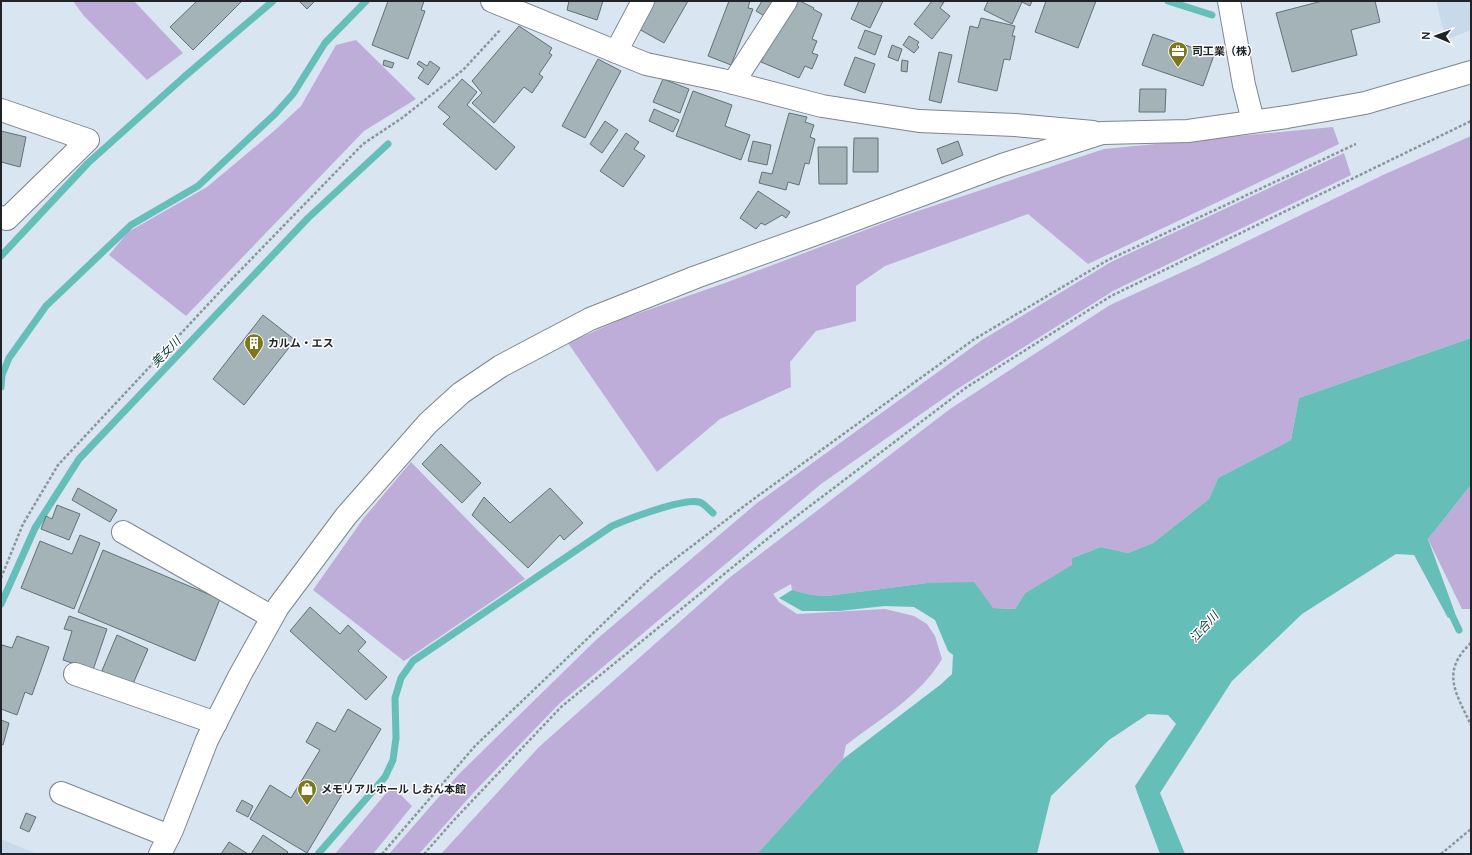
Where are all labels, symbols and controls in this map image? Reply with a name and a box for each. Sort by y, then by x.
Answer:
north arrow [1416,16,1456,56]
text: N [1418,31,1433,40]
office icon: 司工業（株） [1167,40,1189,68]
place label: 司工業（株） [1192,43,1258,58]
water label: 美女川 [147,331,186,371]
building icon: カルム・エス [243,332,265,360]
place label: カルム・エス [268,335,334,350]
water label: 江合川 [1185,606,1223,646]
shop icon: メモリアルホール しおん本館 [296,778,318,806]
place label: メモリアルホール しおん本館 [321,781,466,796]

